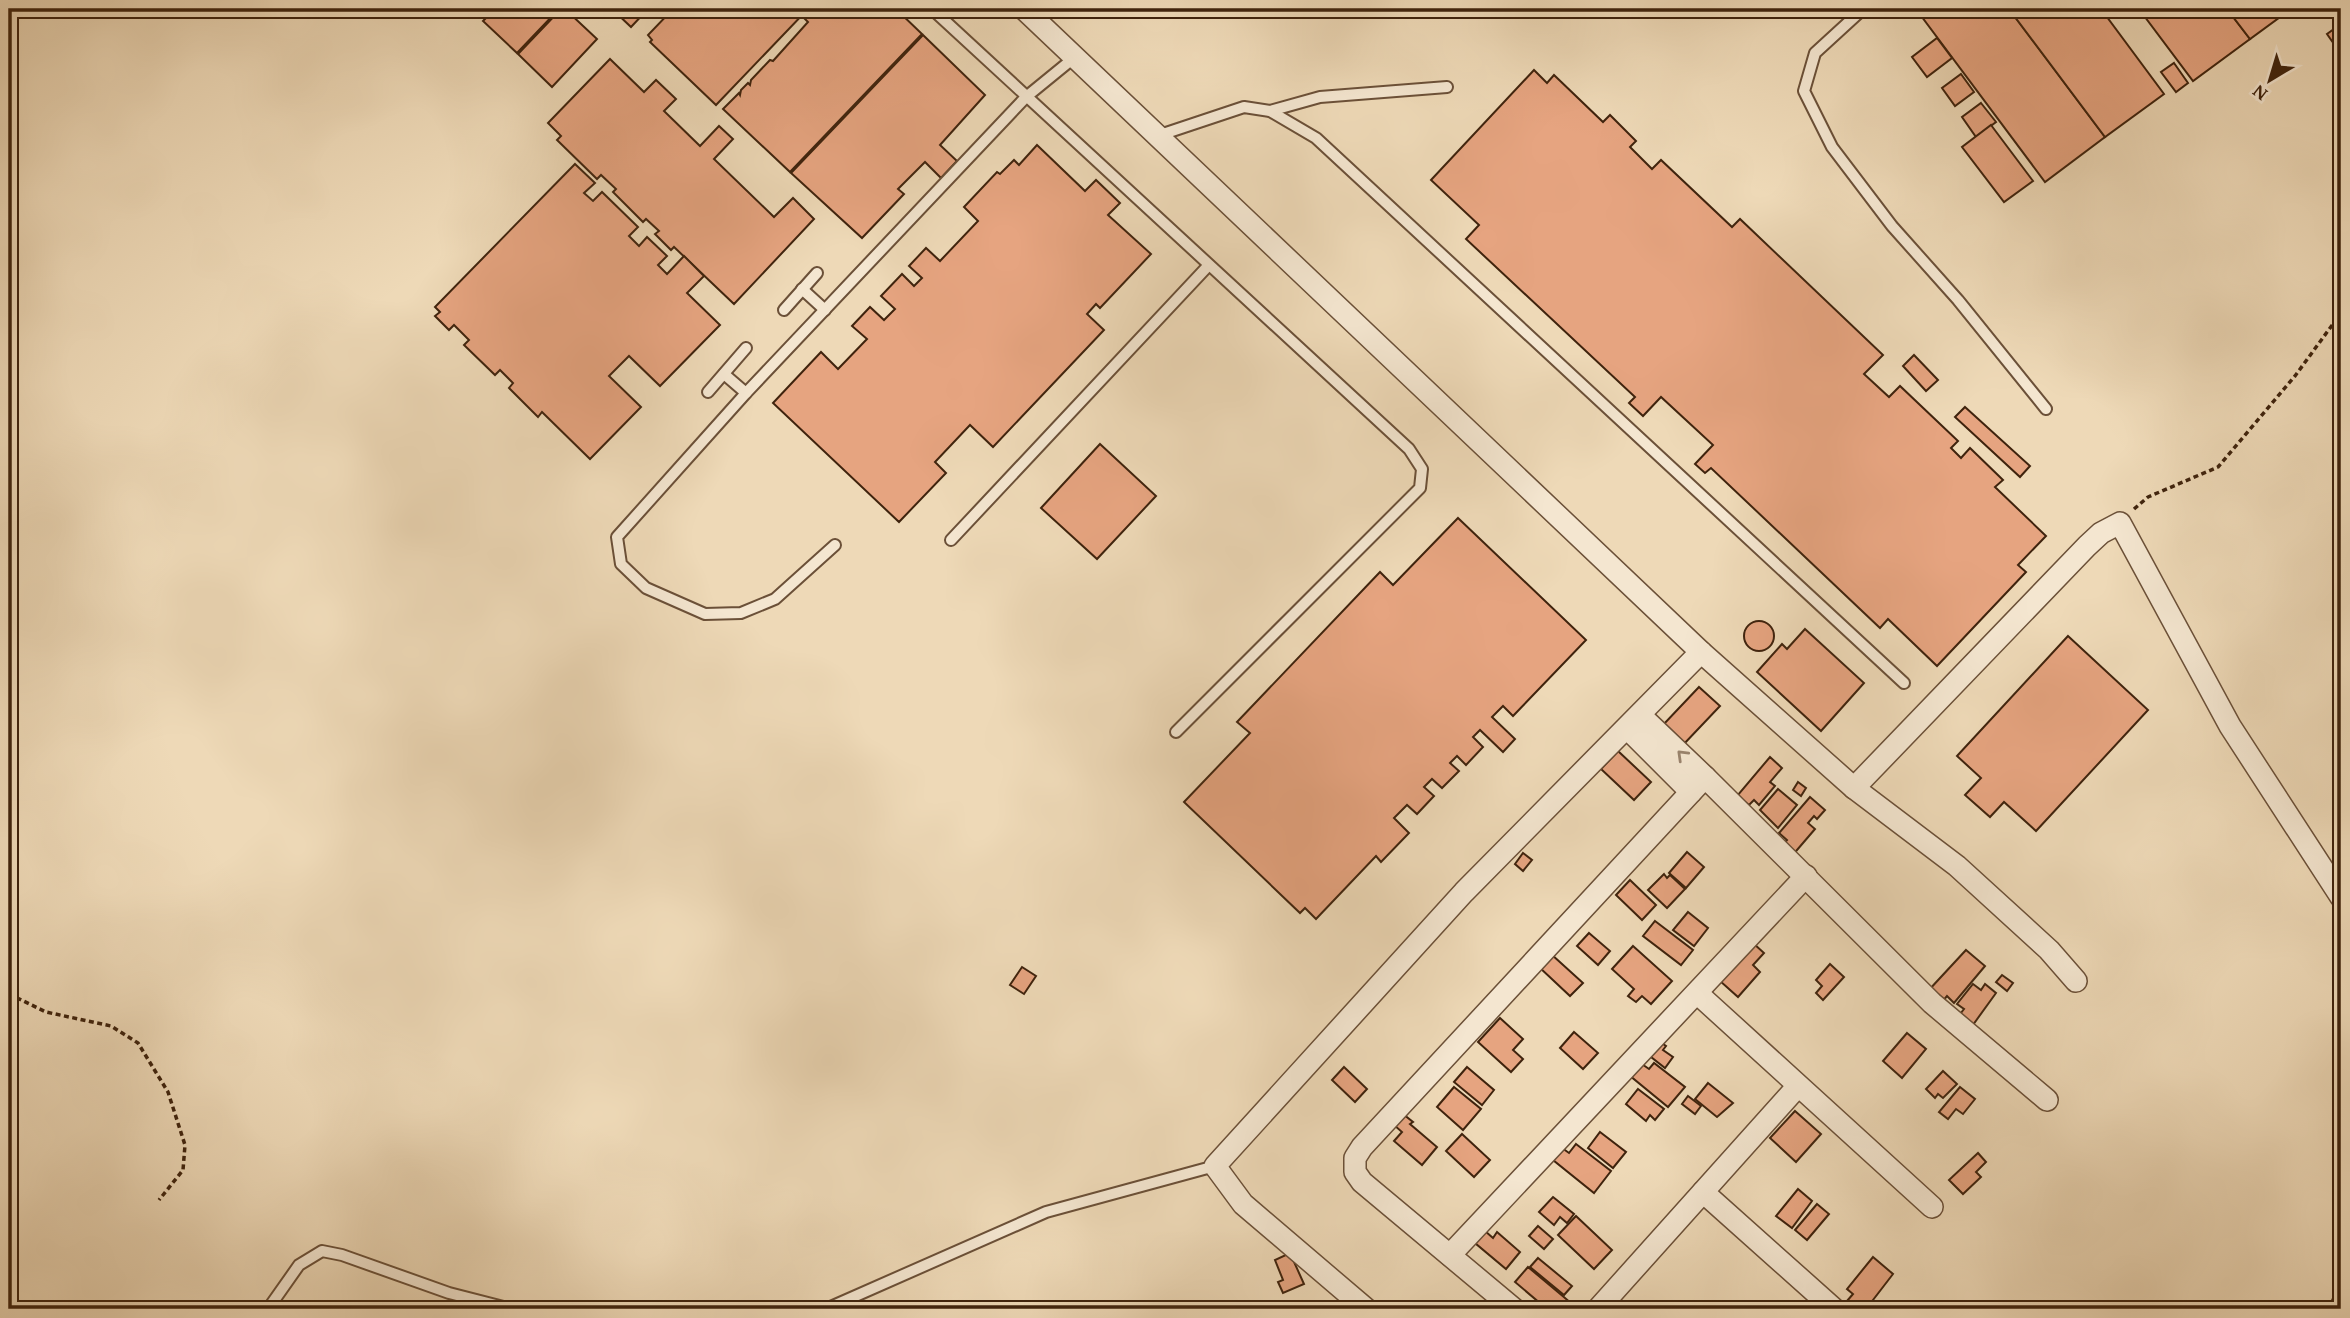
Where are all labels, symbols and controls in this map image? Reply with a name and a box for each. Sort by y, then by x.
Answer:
north arrow [2234,46,2304,116]
text: N [2246,78,2273,108]
one-way arrow [1677,750,1690,763]

